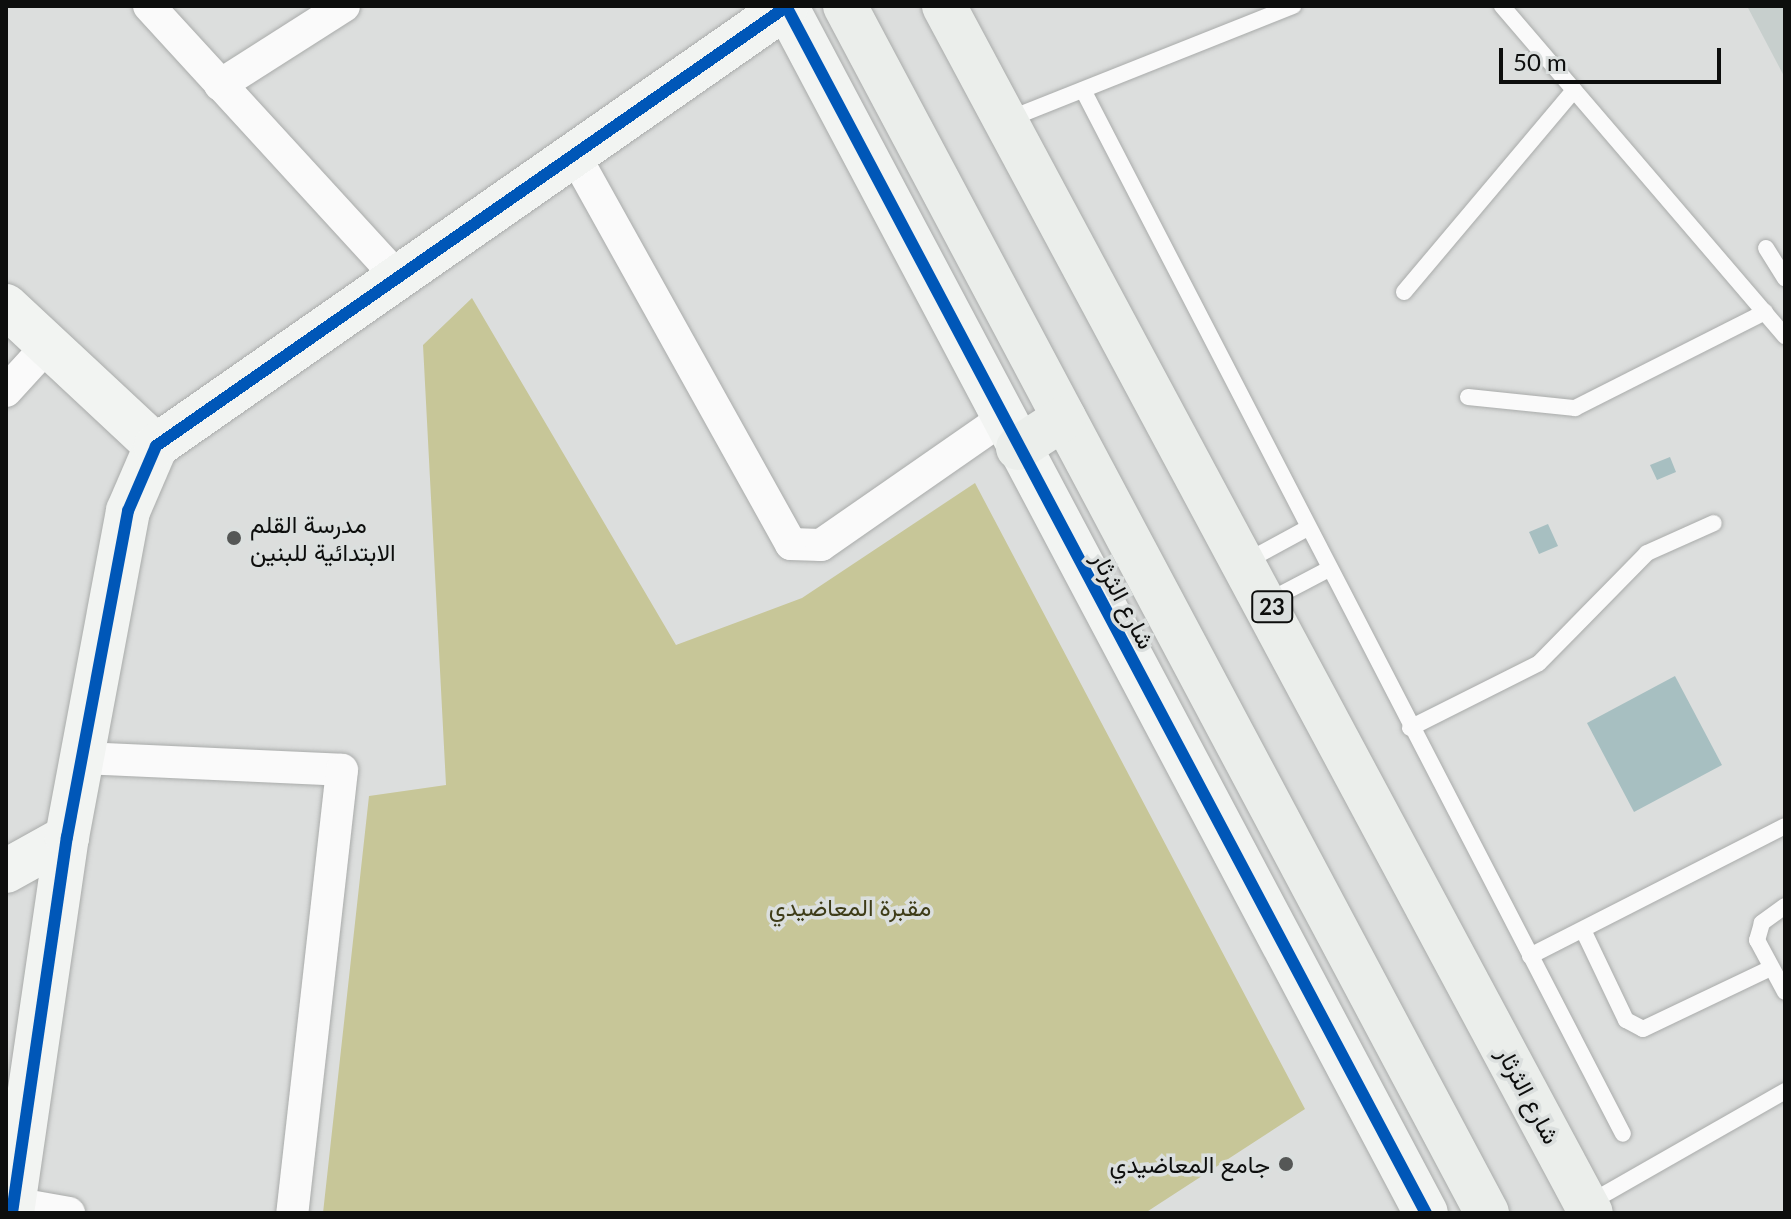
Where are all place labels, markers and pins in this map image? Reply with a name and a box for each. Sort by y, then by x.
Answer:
place label: مدرسة القلم الابتدائية للبنين [250,510,396,566]
marker: مدرسة القلم الابتدائية للبنين [225,529,243,547]
place label: جامع المعاضيدي [1110,1150,1270,1178]
marker: جامع المعاضيدي [1277,1155,1295,1173]

